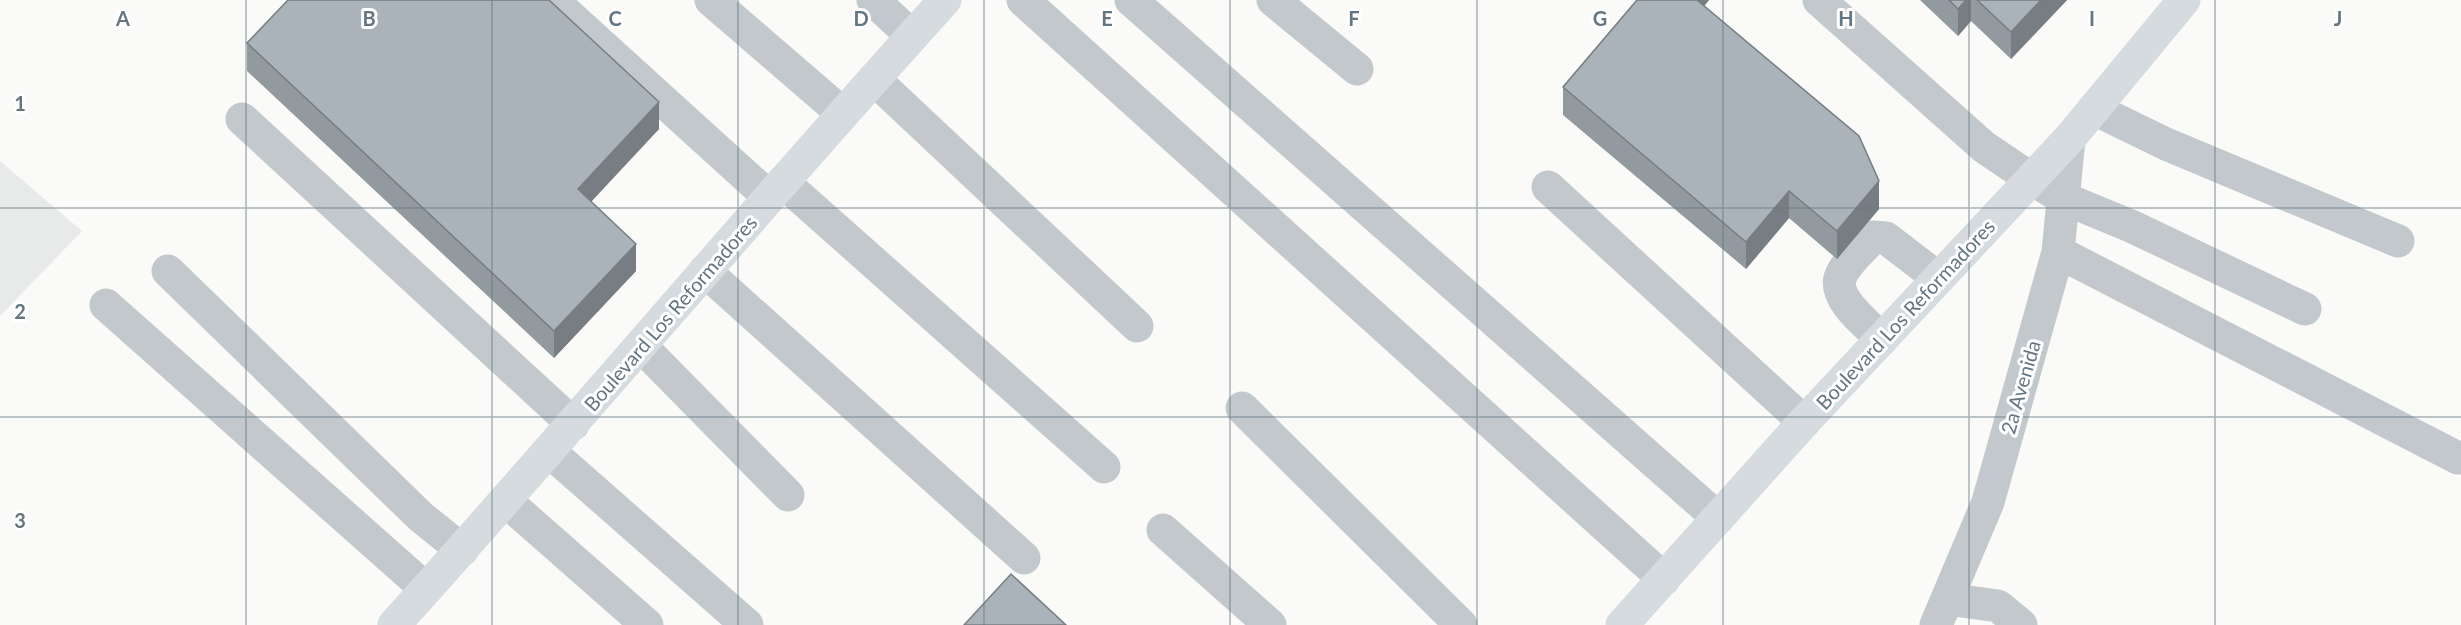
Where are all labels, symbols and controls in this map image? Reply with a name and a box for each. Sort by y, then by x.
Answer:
text: A [115,6,130,30]
text: B [362,6,376,30]
text: C [608,6,622,30]
text: D [853,6,869,30]
text: E [1101,6,1113,30]
text: F [1348,6,1360,30]
text: G [1593,6,1607,30]
text: H [1838,6,1854,30]
text: I [2089,6,2095,30]
text: J [2334,6,2342,30]
text: 1 [14,91,26,115]
street label: Boulevard Los Reformadores [579,210,761,416]
street label: Boulevard Los Reformadores [1811,214,1999,414]
text: 2 [14,299,26,323]
street label: 2a Avenida [1995,337,2045,437]
text: 3 [14,508,26,532]

